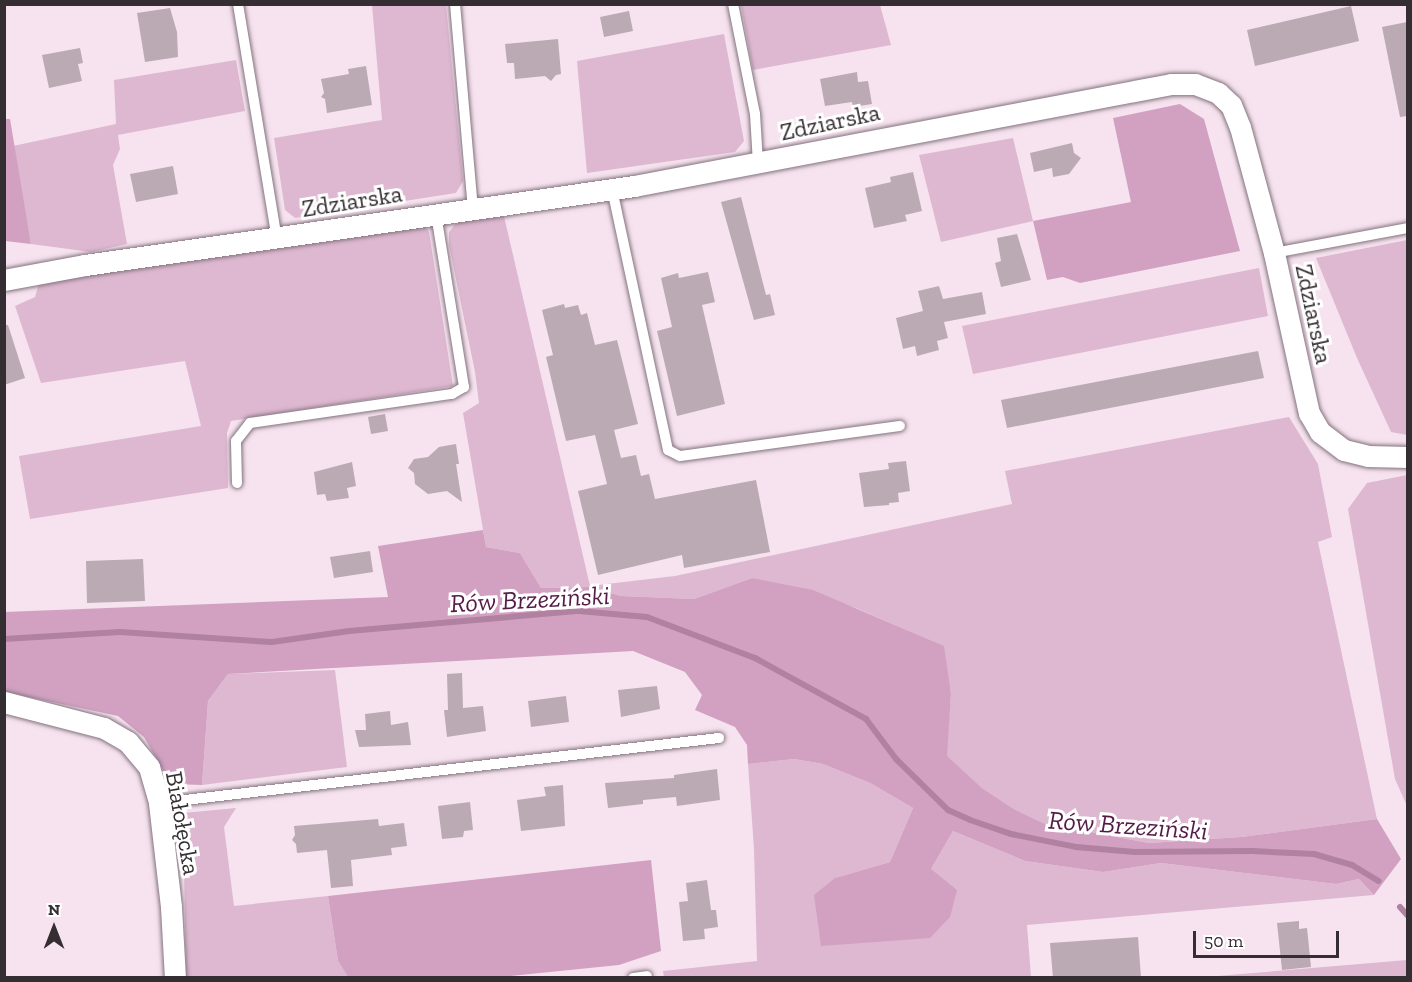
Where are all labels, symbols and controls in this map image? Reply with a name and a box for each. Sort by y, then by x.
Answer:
street label: Zdziarska [778,97,882,147]
street label: Zdziarska [300,179,404,223]
street label: Zdziarska [1289,262,1339,366]
water label: Rów Brzeziński [449,580,611,620]
street label: Białołęcka [160,769,206,877]
water label: Rów Brzeziński [1047,805,1209,847]
north arrow [24,898,84,958]
text: N [48,900,60,919]
scale bar [1196,919,1342,957]
text: 50 m [1204,930,1243,952]

